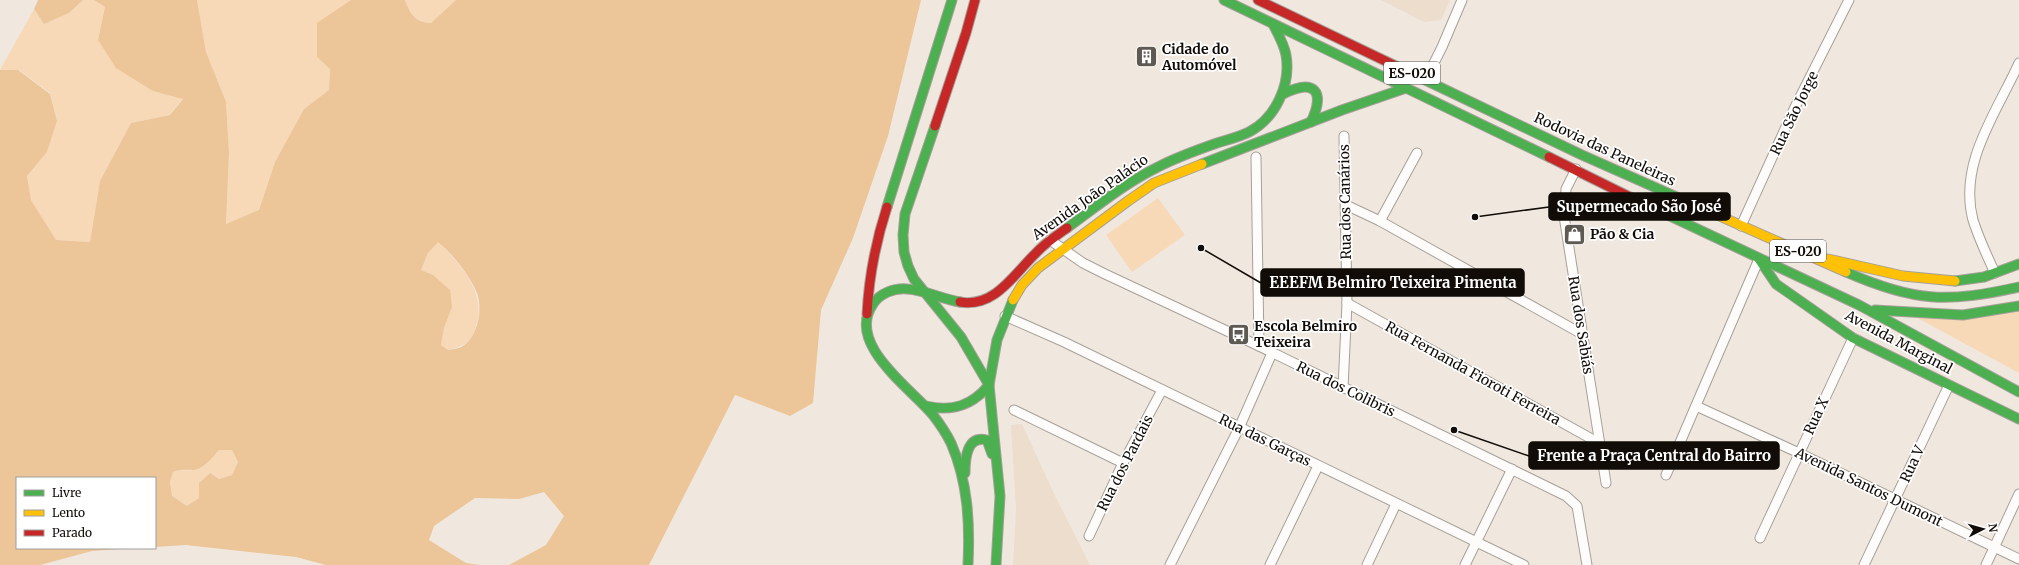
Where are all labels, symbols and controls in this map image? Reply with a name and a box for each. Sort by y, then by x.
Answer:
place label: Cidade do Automóvel [1161,40,1237,74]
building icon: Cidade do Automóvel [1134,44,1160,70]
road number: ES-020 [1384,62,1440,84]
street label: Rua São Jorge [1766,68,1822,158]
street label: Rodovia das Paneleiras [1531,108,1679,190]
street label: Rua dos Canários [1335,144,1355,260]
street label: Avenida João Palácio [1028,150,1151,244]
callout: Supermecado São José [1549,193,1730,220]
text: Supermecado São José [1557,197,1721,216]
shop icon: Pão & Cia [1562,221,1588,247]
place label: Pão & Cia [1590,225,1654,243]
road number: ES-020 [1770,240,1826,262]
callout: EEEFM Belmiro Teixeira Pimenta [1261,269,1524,296]
text: EEEFM Belmiro Teixeira Pimenta [1269,273,1517,292]
street label: Rua dos Sabiás [1564,275,1598,376]
street label: Avenida Marginal [1841,306,1956,378]
place label: Escola Belmiro Teixeira [1254,317,1357,351]
street label: Rua Fernanda Fioroti Ferreira [1382,317,1564,429]
bus stop icon: Escola Belmiro Teixeira [1225,321,1251,347]
street label: Rua dos Colibris [1294,357,1399,421]
street label: Rua X [1800,394,1832,438]
street label: Rua das Garças [1216,410,1314,470]
street label: Rua dos Pardais [1093,412,1157,514]
callout: Frente a Praça Central do Bairro [1529,442,1779,469]
street label: Rua V [1896,442,1929,485]
street label: Avenida Santos Dumont [1791,443,1946,531]
text: Frente a Praça Central do Bairro [1537,446,1771,465]
legend [16,477,156,549]
text: Livre [52,485,81,500]
text: Lento [52,505,85,520]
north arrow [1963,509,2003,549]
text: N [1986,523,2000,533]
text: Parado [52,525,92,540]

